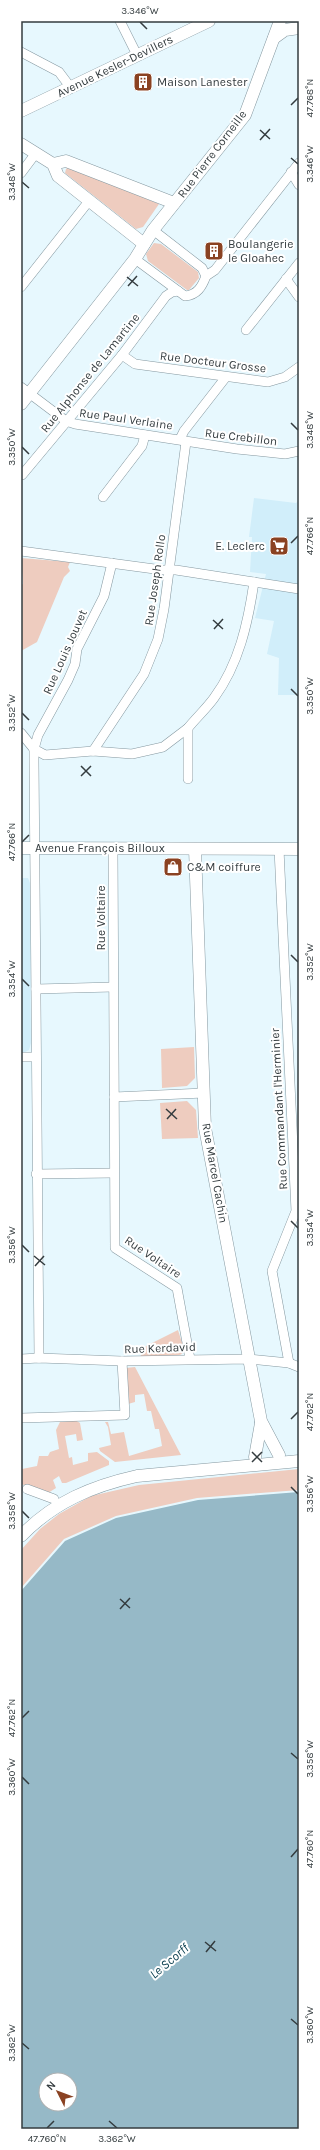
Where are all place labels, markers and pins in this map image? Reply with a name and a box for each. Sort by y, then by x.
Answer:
building icon: Maison Lanester [132,71,154,93]
place label: Maison Lanester [157,75,248,89]
place label: Boulangerie le Gloahec [228,237,294,265]
building icon: Boulangerie le Gloahec [203,240,225,262]
supermarket icon: E. Leclerc [268,535,290,557]
place label: E. Leclerc [215,539,265,553]
shop icon: C&M coiffure [162,856,184,878]
place label: C&M coiffure [187,860,261,874]

